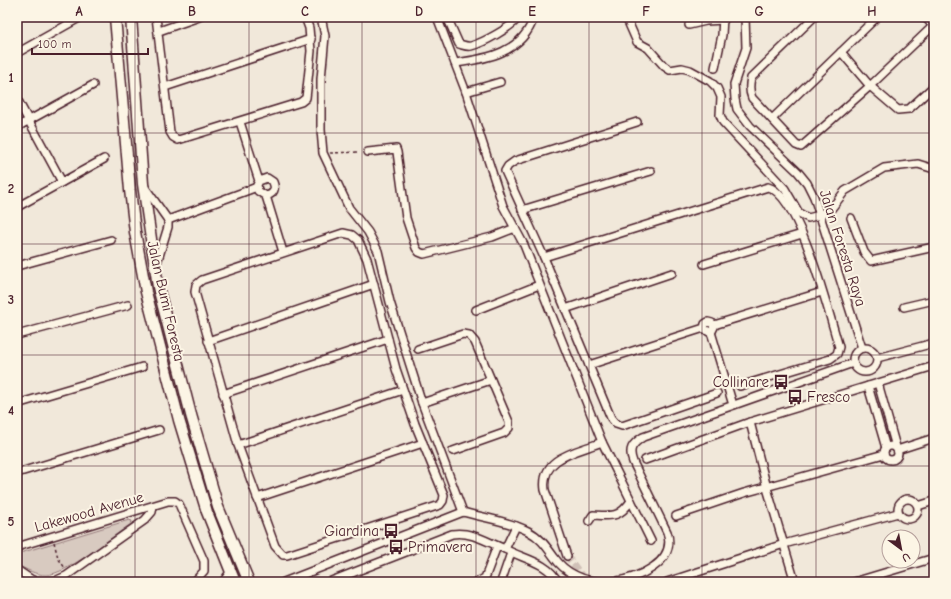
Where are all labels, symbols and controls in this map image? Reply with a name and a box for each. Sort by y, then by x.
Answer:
text: A [75,4,83,19]
text: B [188,4,196,19]
text: C [301,4,309,19]
text: D [415,4,423,19]
text: E [528,4,536,19]
text: F [642,4,650,19]
text: G [754,4,764,19]
text: H [867,4,877,19]
scale bar [32,30,148,56]
text: 100 m [38,37,71,51]
text: 1 [8,70,14,85]
text: 2 [8,181,14,196]
street label: Jalan Foresta Raya [816,187,870,309]
street label: Jalan Bumi Foresta [143,239,189,363]
text: 3 [8,292,14,307]
place label: Collinare [713,373,769,391]
bus stop icon: Collinare [772,373,790,391]
bus stop icon: Fresco [786,388,804,406]
place label: Fresco [807,388,850,406]
text: 4 [8,403,14,418]
street label: Lakewood Avenue [32,488,146,536]
text: 5 [8,514,15,529]
place label: Giardina [324,522,379,540]
bus stop icon: Giardina [382,522,400,540]
north arrow [881,529,921,569]
bus stop icon: Primavera [387,538,405,556]
place label: Primavera [408,538,473,556]
text: U [899,550,913,565]

